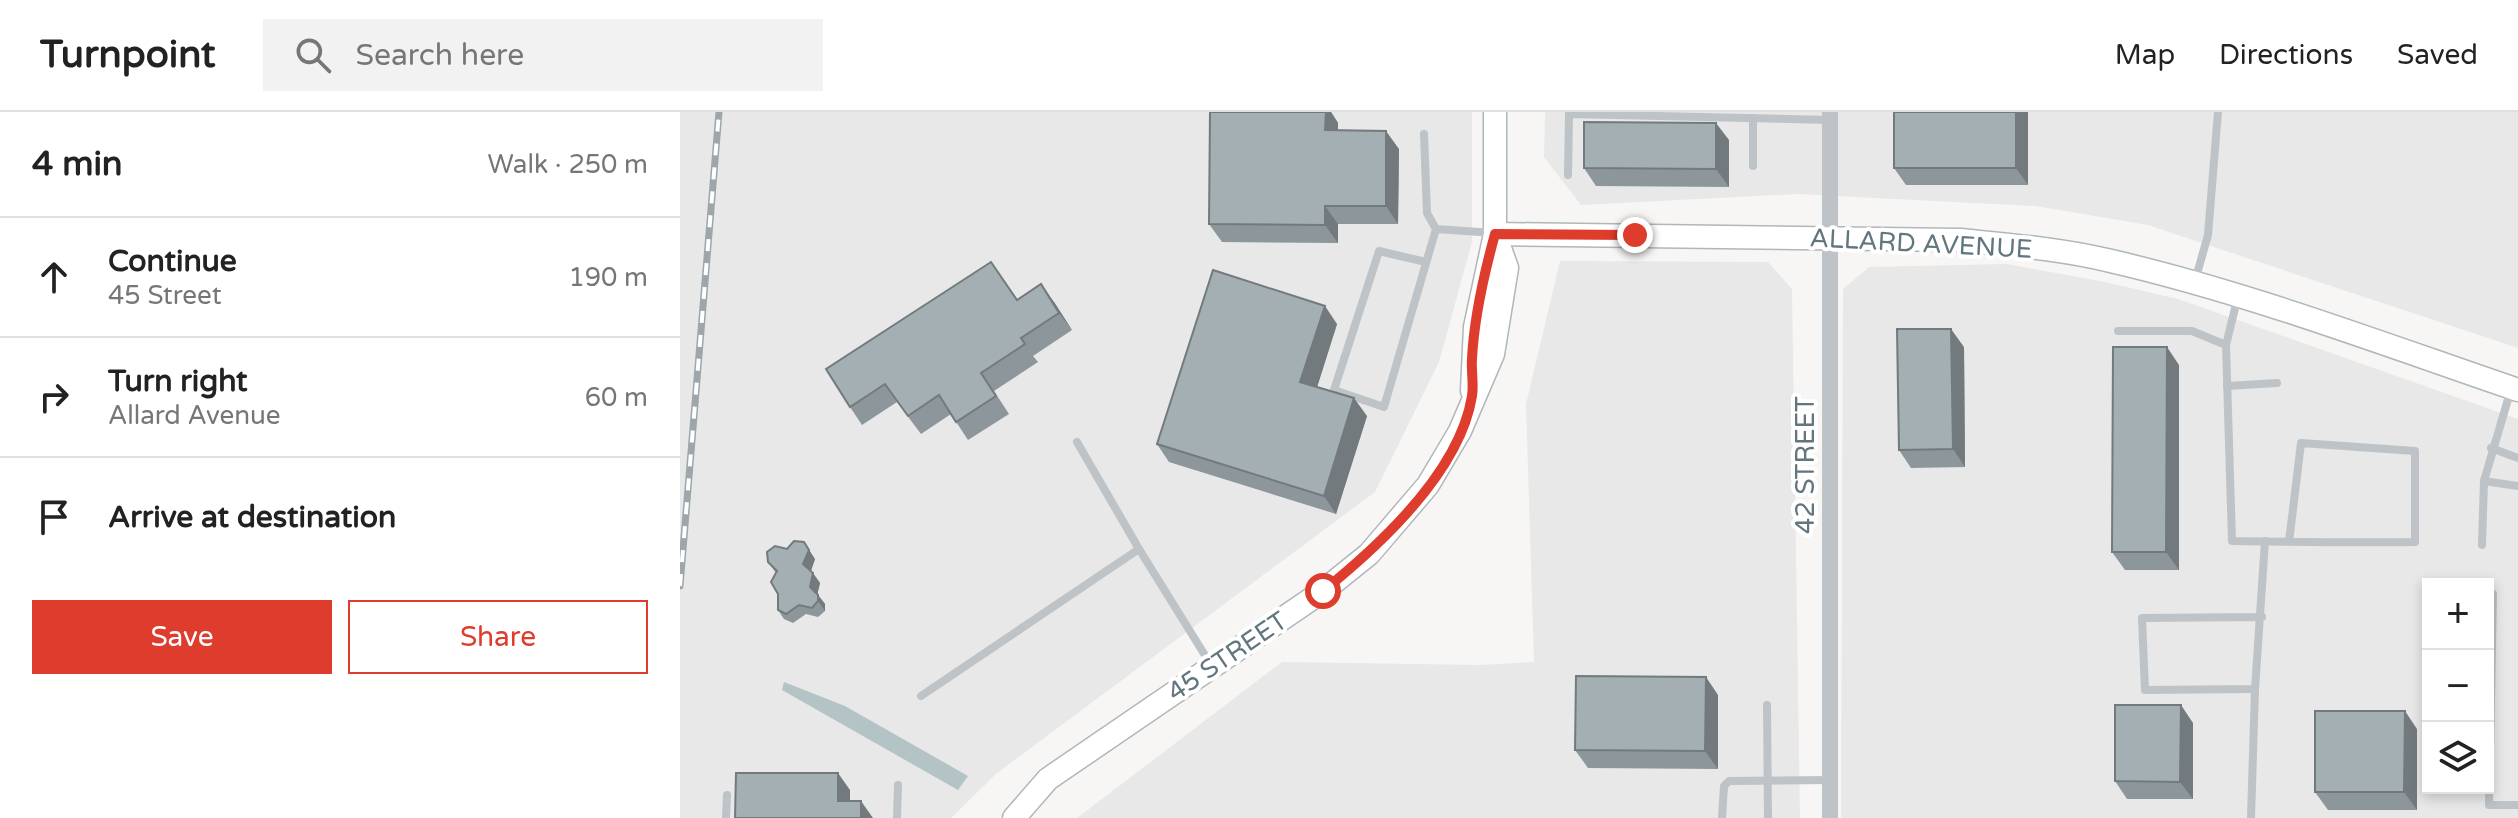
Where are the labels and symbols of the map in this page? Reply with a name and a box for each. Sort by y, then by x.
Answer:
route end [1617,217,1653,253]
street label: ALLARD AVENUE [1809,222,2033,265]
street label: 42 STREET [1790,396,1821,534]
route start [1305,573,1341,609]
street label: 45 STREET [1161,605,1293,708]

